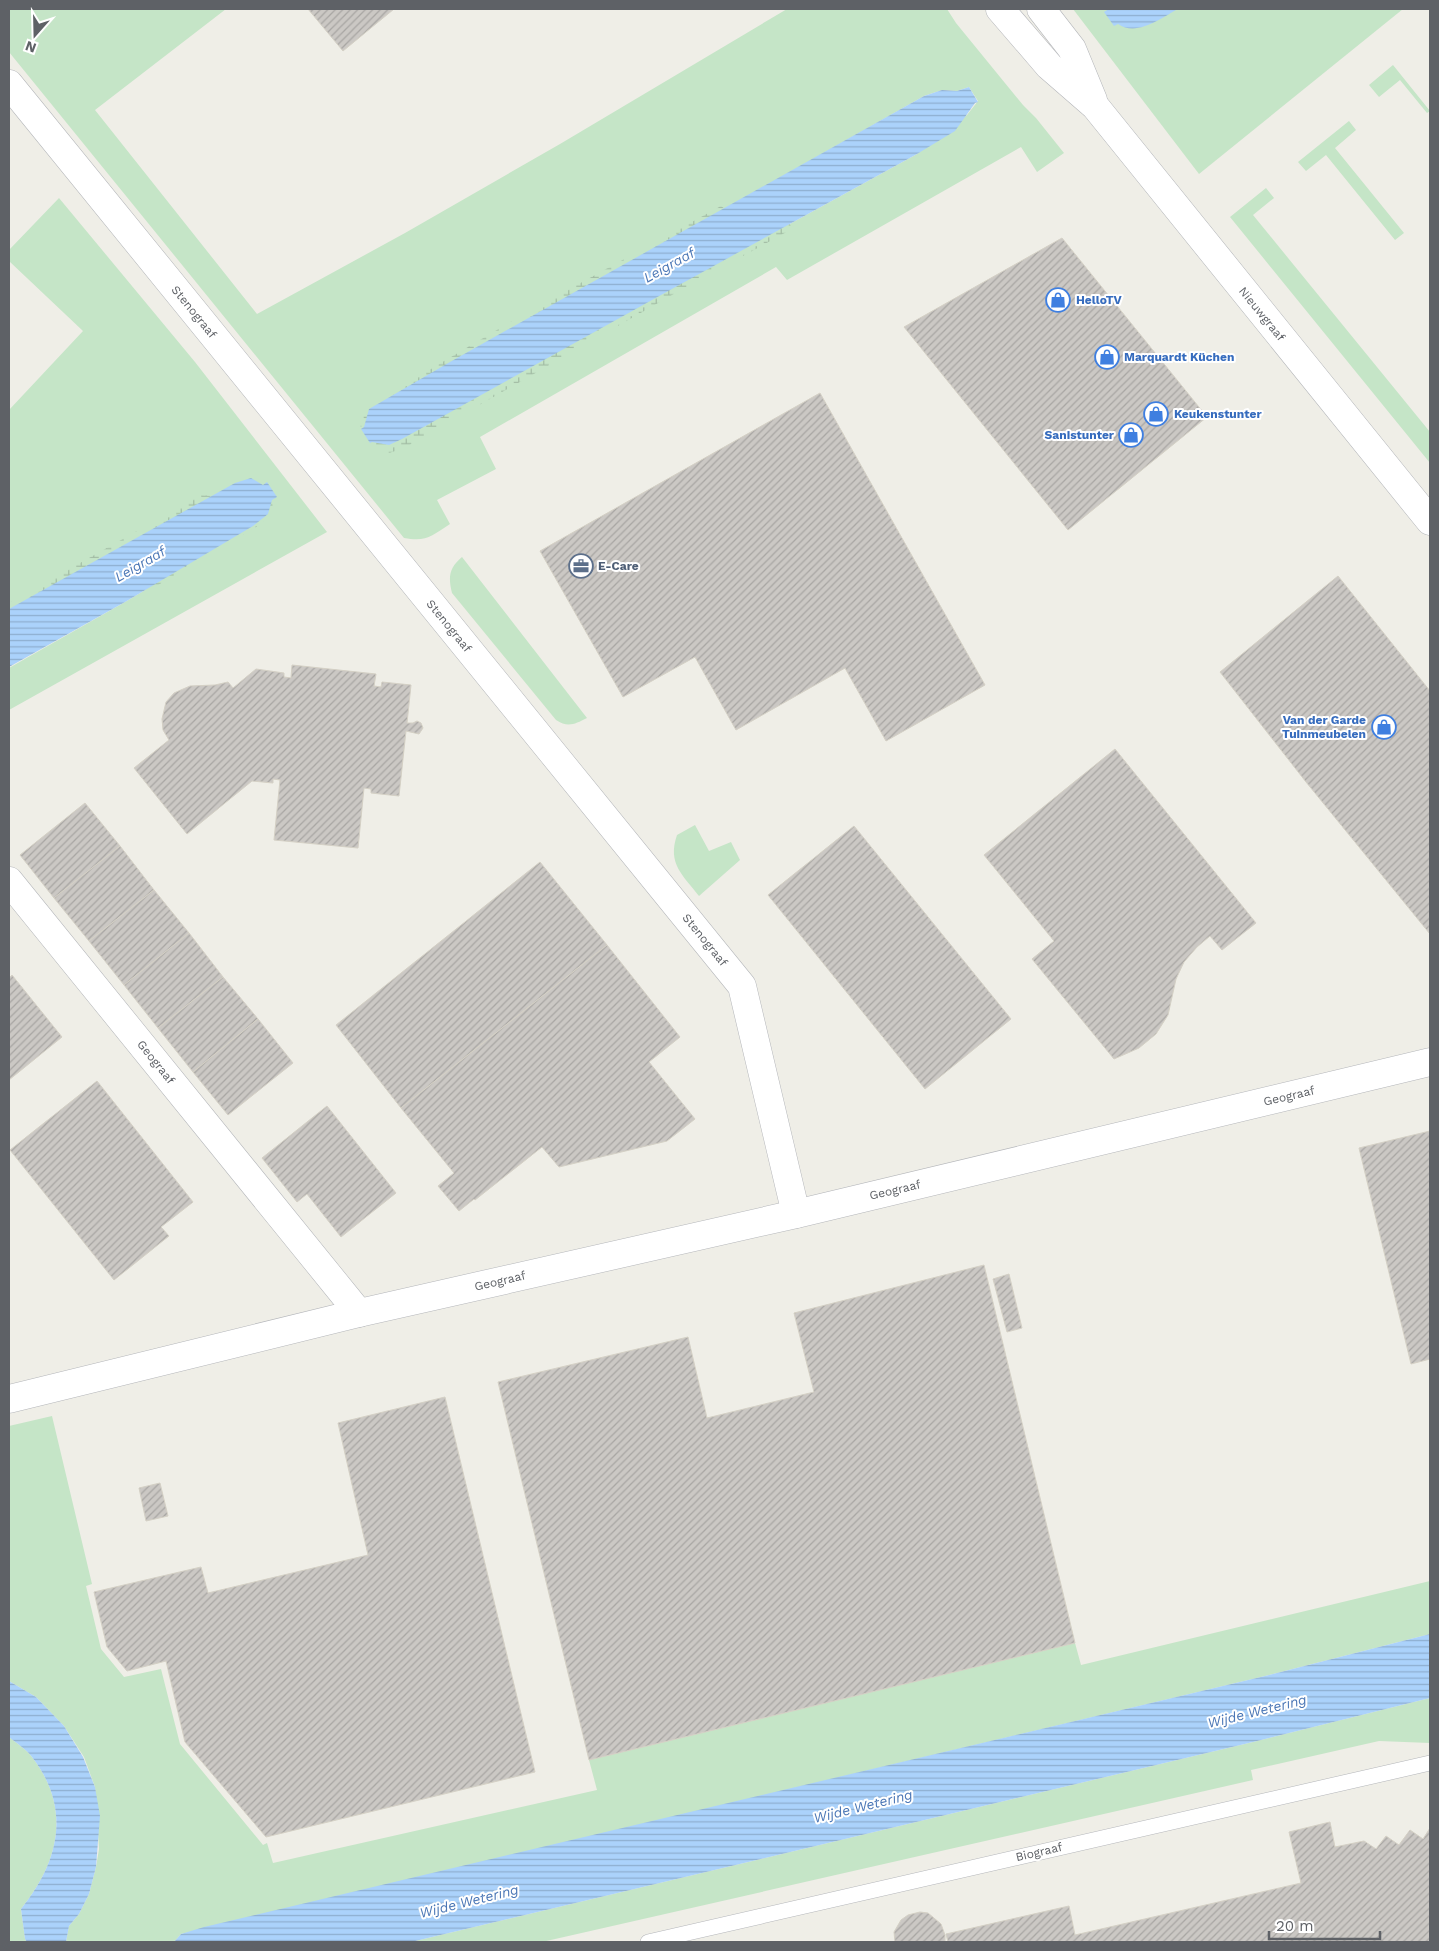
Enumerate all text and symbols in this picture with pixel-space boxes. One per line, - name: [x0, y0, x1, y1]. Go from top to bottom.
- north arrow: [10, 10, 60, 60]
- text: N: [23, 38, 38, 57]
- water label: Leigraaf: [641, 244, 699, 286]
- street label: Stenograaf: [169, 283, 220, 341]
- street label: Nieuwgraaf: [1236, 284, 1288, 344]
- shop icon: HelloTV: [1045, 287, 1071, 313]
- place label: HelloTV: [1076, 293, 1123, 307]
- shop icon: Marquardt Küchen: [1094, 344, 1120, 370]
- place label: Marquardt Küchen: [1124, 350, 1234, 364]
- shop icon: Keukenstunter: [1143, 401, 1169, 427]
- place label: Keukenstunter: [1174, 407, 1262, 421]
- shop icon: Sanistunter: [1118, 422, 1144, 448]
- place label: Sanistunter: [1045, 428, 1115, 442]
- water label: Leigraaf: [112, 542, 170, 585]
- office icon: E-Care: [568, 553, 594, 579]
- place label: E-Care: [598, 559, 639, 573]
- street label: Stenograaf: [424, 597, 475, 655]
- place label: Van der Garde Tuinmeubelen: [1282, 713, 1366, 741]
- shop icon: Van der Garde Tuinmeubelen: [1371, 714, 1397, 740]
- street label: Stenograaf: [680, 911, 731, 969]
- street label: Geograaf: [134, 1037, 178, 1087]
- street label: Geograaf: [1262, 1083, 1316, 1109]
- street label: Geograaf: [868, 1177, 922, 1203]
- street label: Geograaf: [473, 1268, 527, 1294]
- water label: Wijde Wetering: [1206, 1691, 1309, 1731]
- water label: Wijde Wetering: [812, 1786, 915, 1826]
- street label: Biograaf: [1014, 1840, 1064, 1864]
- water label: Wijde Wetering: [418, 1881, 521, 1921]
- scale bar: [1269, 1908, 1380, 1940]
- text: 20 m: [1276, 1917, 1314, 1935]

